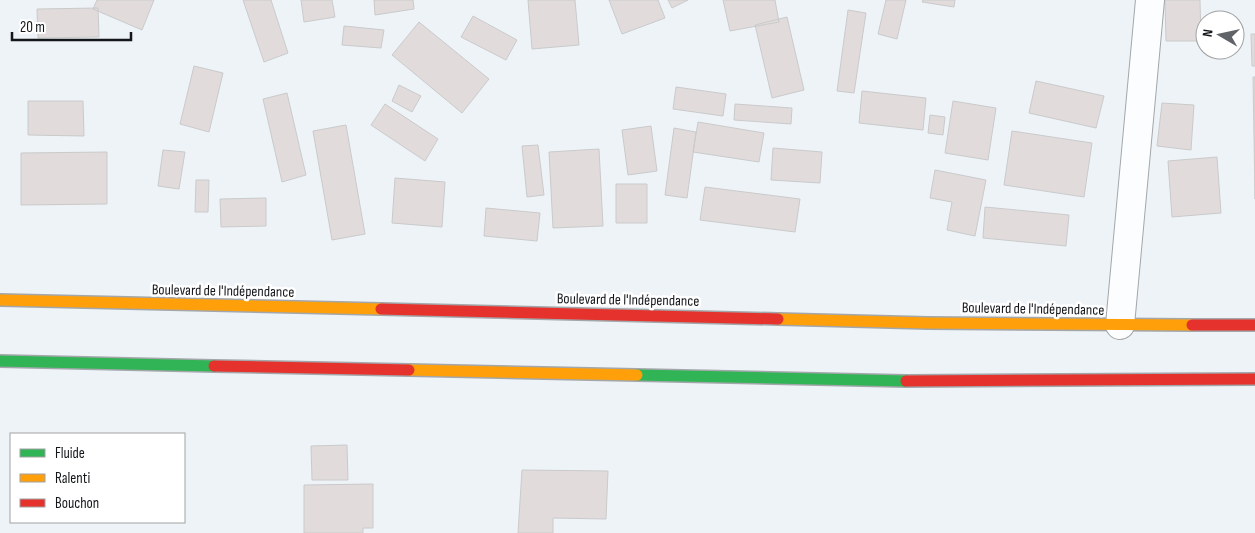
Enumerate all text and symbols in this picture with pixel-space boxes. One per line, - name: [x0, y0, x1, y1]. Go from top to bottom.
- scale bar: [12, 10, 131, 42]
- north arrow: [1195, 10, 1245, 60]
- text: 20 m: [20, 18, 45, 37]
- text: N: [1199, 28, 1217, 38]
- street label: Boulevard de l'Indépendance: [152, 280, 294, 302]
- street label: Boulevard de l'Indépendance: [557, 289, 699, 311]
- street label: Boulevard de l'Indépendance: [962, 298, 1104, 320]
- legend: [10, 433, 185, 523]
- text: Fluide: [55, 444, 85, 463]
- text: Ralenti: [55, 469, 90, 488]
- text: Bouchon: [55, 494, 99, 513]

